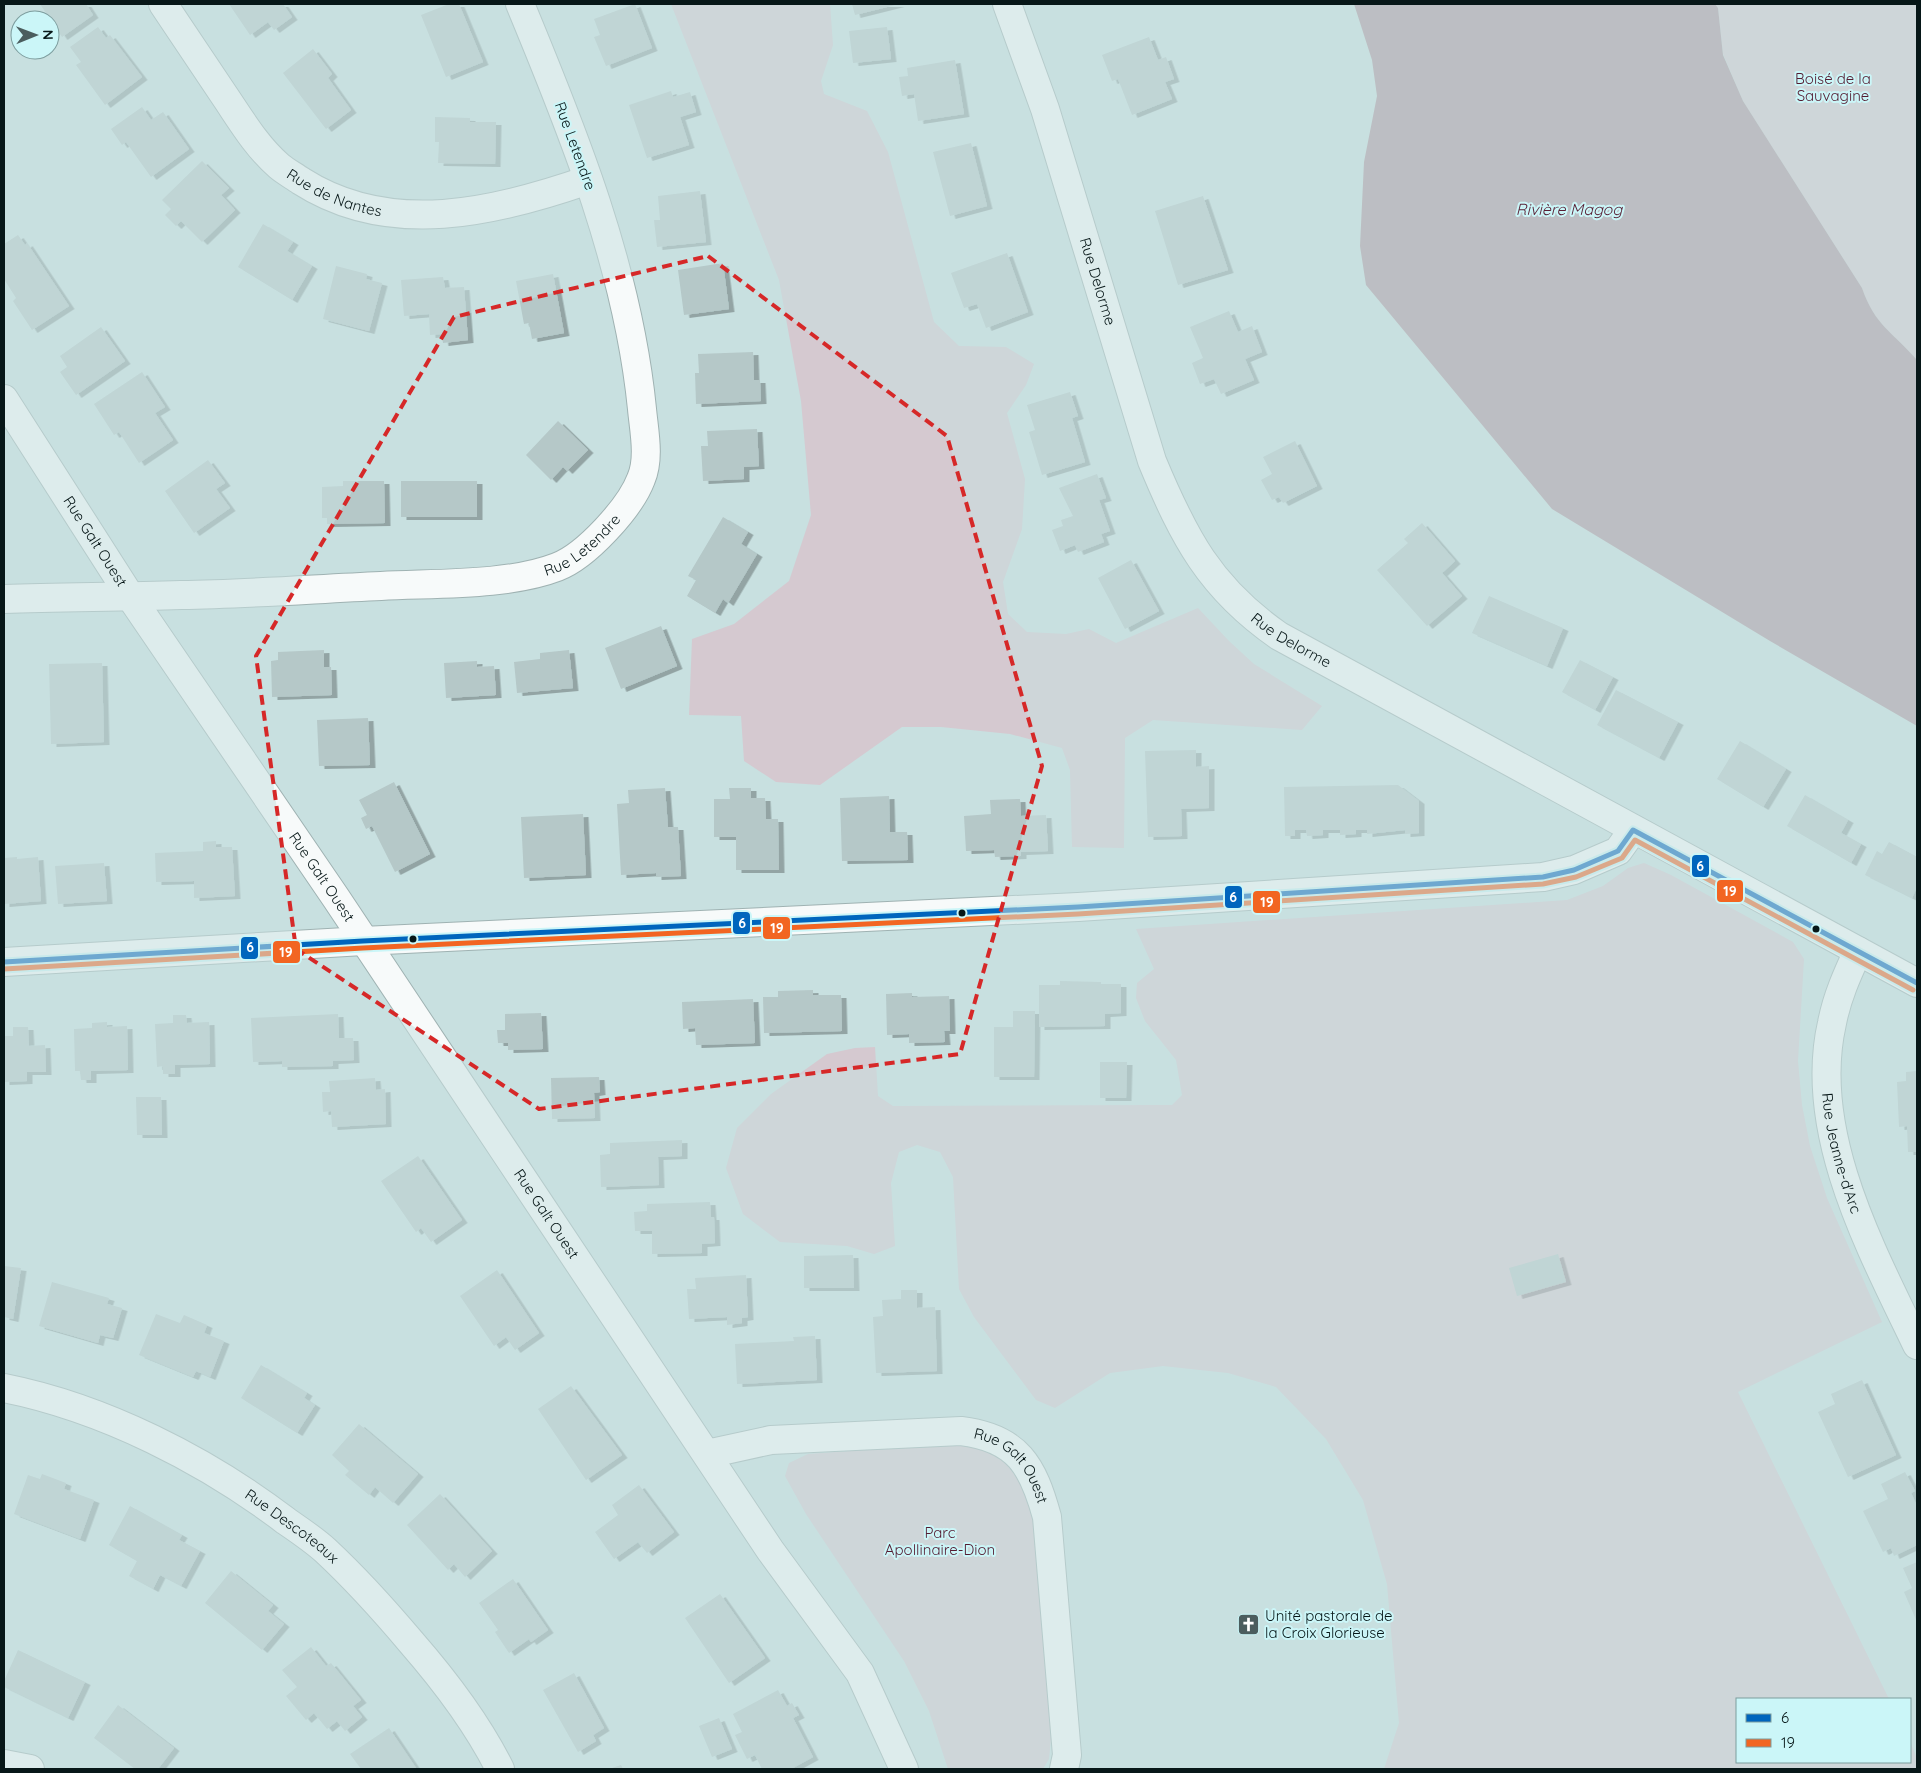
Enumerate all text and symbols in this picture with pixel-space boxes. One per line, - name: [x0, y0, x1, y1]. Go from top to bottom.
- north arrow: [10, 10, 60, 60]
- text: N: [39, 29, 57, 40]
- park label: Boisé de la Sauvagine: [1795, 69, 1871, 105]
- street label: Rue Letendre: [551, 99, 600, 193]
- street label: Rue de Nantes: [283, 164, 383, 220]
- water label: Rivière Magog: [1516, 199, 1623, 219]
- street label: Rue Delorme: [1076, 235, 1120, 328]
- street label: Rue Galt Ouest: [59, 492, 132, 590]
- street label: Rue Letendre: [541, 510, 624, 580]
- street label: Rue Delorme: [1247, 608, 1335, 672]
- street label: Rue Galt Ouest: [285, 828, 359, 925]
- line badge: 6: [1691, 854, 1710, 878]
- text: 6: [1696, 857, 1704, 875]
- line badge: 19: [1716, 879, 1744, 903]
- text: 19: [1723, 882, 1737, 900]
- line badge: 6: [1224, 885, 1243, 909]
- text: 6: [1229, 888, 1237, 906]
- line badge: 19: [1252, 890, 1281, 914]
- text: 19: [1260, 893, 1274, 911]
- unlabelled marker: [957, 908, 967, 918]
- line badge: 6: [732, 911, 751, 935]
- text: 6: [738, 914, 746, 932]
- line badge: 19: [762, 916, 791, 940]
- text: 19: [770, 919, 784, 937]
- unlabelled marker: [1811, 924, 1821, 934]
- unlabelled marker: [408, 934, 418, 944]
- line badge: 6: [240, 936, 259, 960]
- text: 6: [246, 938, 254, 956]
- line badge: 19: [272, 940, 301, 964]
- text: 19: [279, 943, 293, 961]
- street label: Rue Jeanne-d'Arc: [1818, 1092, 1866, 1216]
- street label: Rue Galt Ouest: [510, 1165, 583, 1262]
- street label: Rue Galt Ouest: [972, 1423, 1052, 1506]
- street label: Rue Descoteaux: [241, 1485, 343, 1567]
- park label: Parc Apollinaire-Dion: [885, 1523, 995, 1559]
- place label: Unité pastorale de la Croix Glorieuse: [1265, 1606, 1393, 1642]
- church icon: Unité pastorale de la Croix Glorieuse: [1237, 1613, 1261, 1637]
- legend: [1736, 1698, 1911, 1763]
- text: 6: [1781, 1708, 1789, 1727]
- text: 19: [1781, 1733, 1795, 1752]

